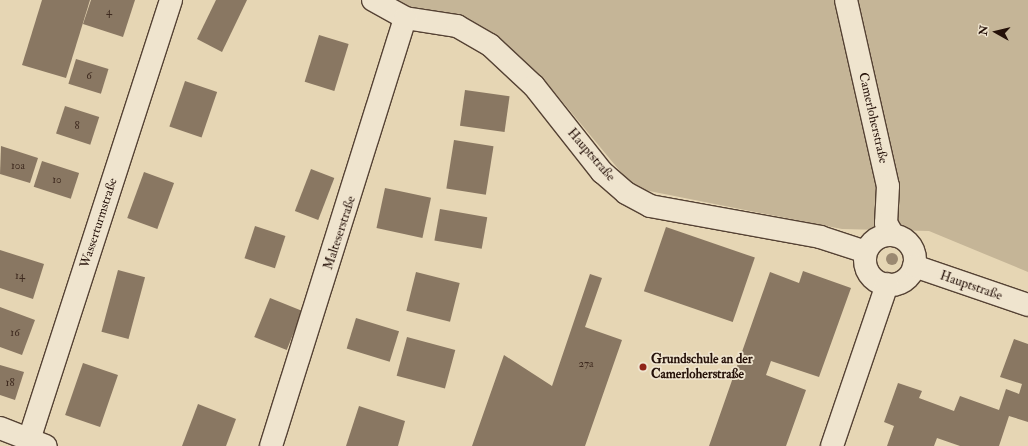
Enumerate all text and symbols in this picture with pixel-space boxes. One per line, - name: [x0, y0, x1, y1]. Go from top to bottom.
- house number: 4: [106, 5, 112, 19]
- north arrow: [976, 12, 1016, 52]
- text: N: [976, 24, 991, 36]
- house number: 6: [86, 69, 92, 83]
- street label: Camerloherstraße: [855, 71, 891, 165]
- house number: 8: [74, 119, 80, 133]
- street label: Hauptstraße: [564, 125, 618, 185]
- house number: 10a: [11, 159, 25, 173]
- house number: 10: [52, 173, 62, 187]
- street label: Wasserturmstraße: [77, 176, 121, 270]
- street label: Malteserstraße: [321, 194, 359, 272]
- street label: Hauptstraße: [938, 268, 1004, 304]
- house number: 14: [15, 269, 25, 283]
- house number: 16: [10, 326, 20, 340]
- place label: Grundschule an der Camerloherstraße: [651, 352, 753, 383]
- house number: 27a: [578, 357, 594, 371]
- marker: Grundschule an der Camerloherstraße: [638, 362, 648, 372]
- house number: 18: [5, 376, 15, 390]

